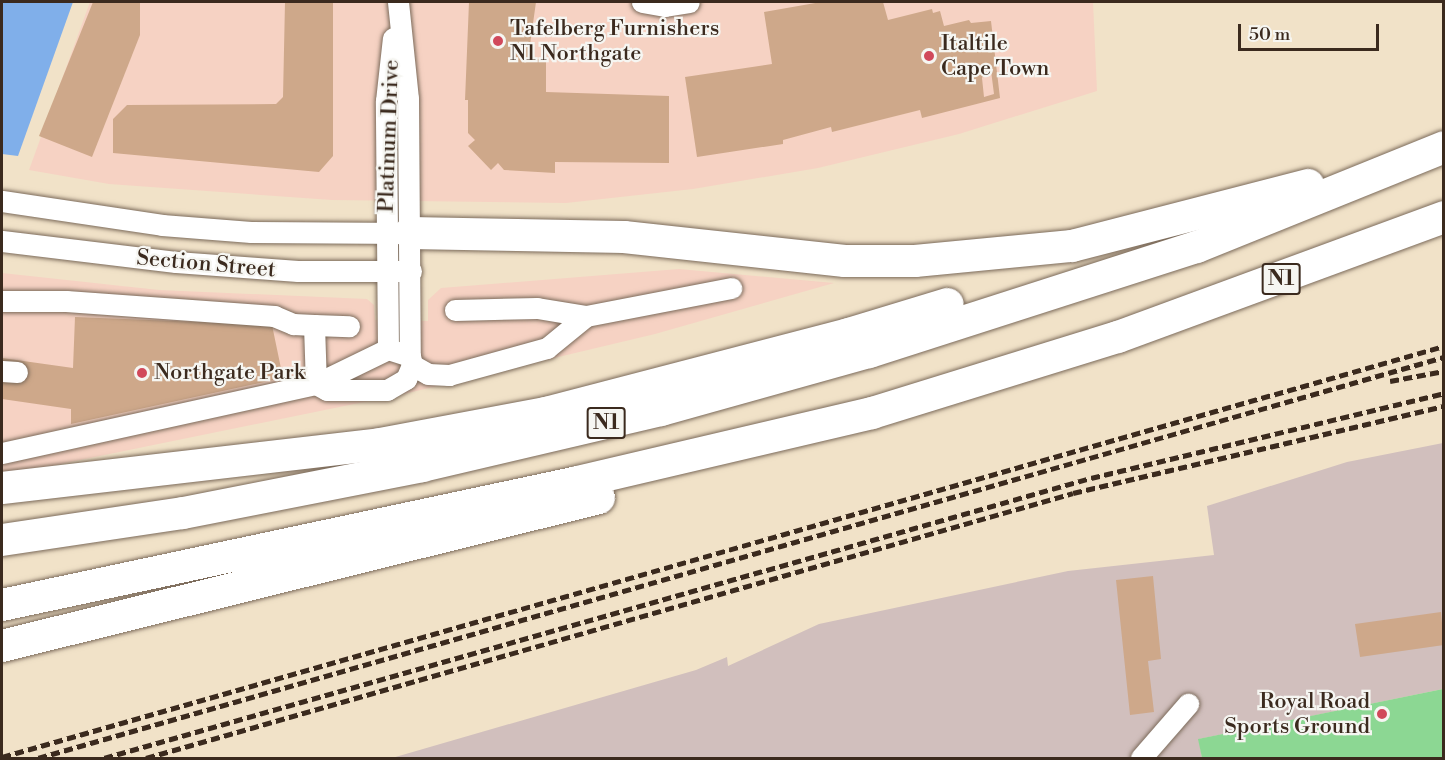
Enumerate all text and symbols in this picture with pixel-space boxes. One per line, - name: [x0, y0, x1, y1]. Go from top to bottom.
- scale bar: [1241, 12, 1382, 50]
- place label: Tafelberg Furnishers N1 Northgate: [510, 15, 719, 66]
- text: 50 m: [1249, 23, 1290, 46]
- place label: Italtile Cape Town: [941, 30, 1049, 82]
- marker: Tafelberg Furnishers N1 Northgate: [491, 34, 505, 48]
- marker: Italtile Cape Town: [922, 49, 936, 63]
- street label: Platinum Drive: [373, 59, 405, 213]
- street label: Section Street: [135, 245, 277, 283]
- road number: N1: [1262, 261, 1300, 297]
- place label: Northgate Park: [154, 360, 305, 386]
- marker: Northgate Park: [135, 366, 149, 380]
- road number: N1: [586, 405, 626, 441]
- place label: Royal Road Sports Ground: [1224, 688, 1370, 740]
- marker: Royal Road Sports Ground: [1375, 707, 1389, 721]

